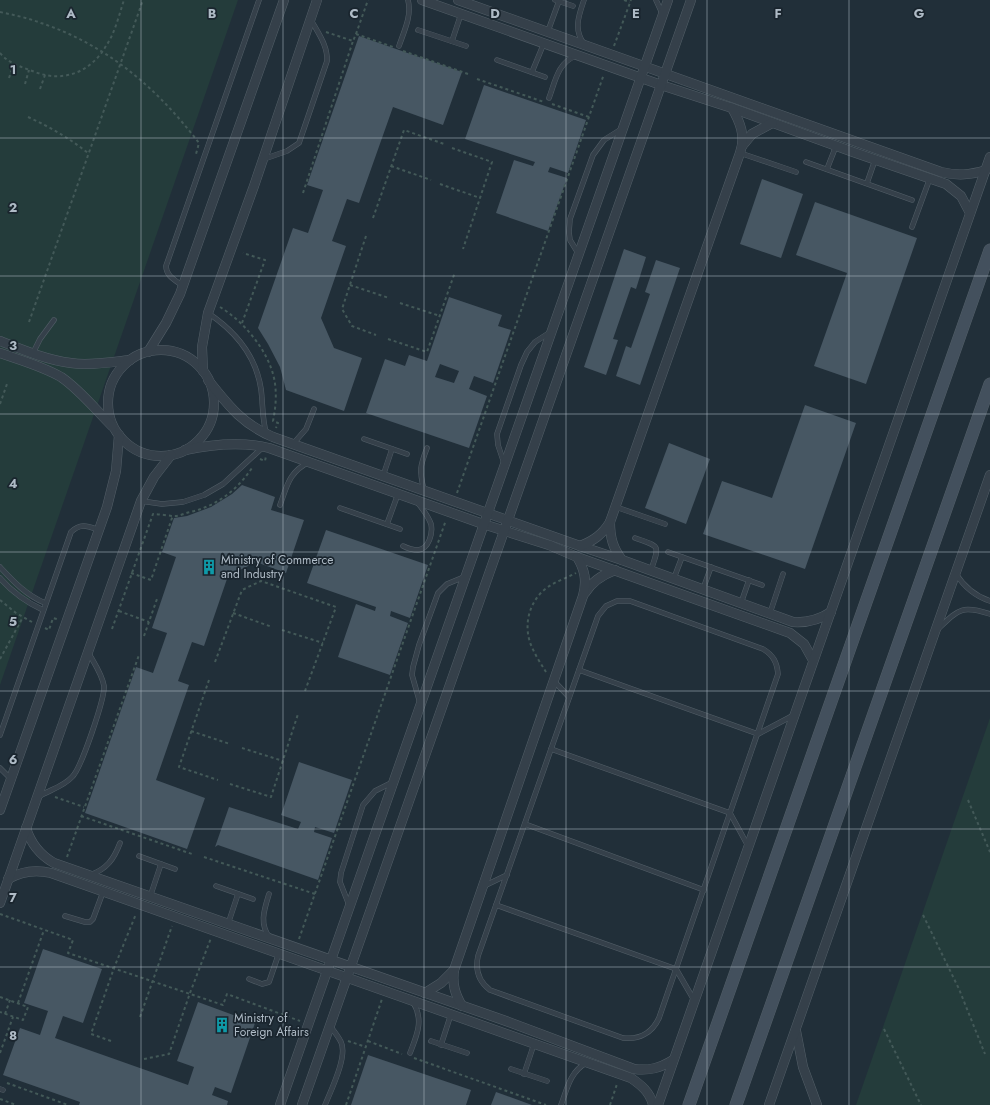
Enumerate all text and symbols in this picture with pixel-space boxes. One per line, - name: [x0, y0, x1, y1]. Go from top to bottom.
- text: A: [65, 4, 76, 23]
- text: B: [208, 4, 217, 23]
- text: C: [349, 4, 359, 23]
- text: D: [490, 4, 500, 23]
- text: E: [632, 4, 640, 23]
- text: F: [774, 4, 782, 23]
- text: G: [914, 4, 925, 23]
- text: 1: [10, 60, 16, 79]
- text: 2: [9, 198, 17, 217]
- text: 3: [9, 336, 17, 355]
- text: 4: [8, 474, 18, 493]
- place label: Ministry of Commerce and Industry: [221, 551, 333, 583]
- building icon: Ministry of Commerce and Industry: [200, 558, 218, 576]
- text: 5: [9, 612, 17, 631]
- text: 6: [9, 750, 18, 769]
- text: 7: [9, 888, 17, 907]
- place label: Ministry of Foreign Affairs: [234, 1009, 309, 1041]
- building icon: Ministry of Foreign Affairs: [213, 1016, 231, 1034]
- text: 8: [9, 1026, 17, 1045]

